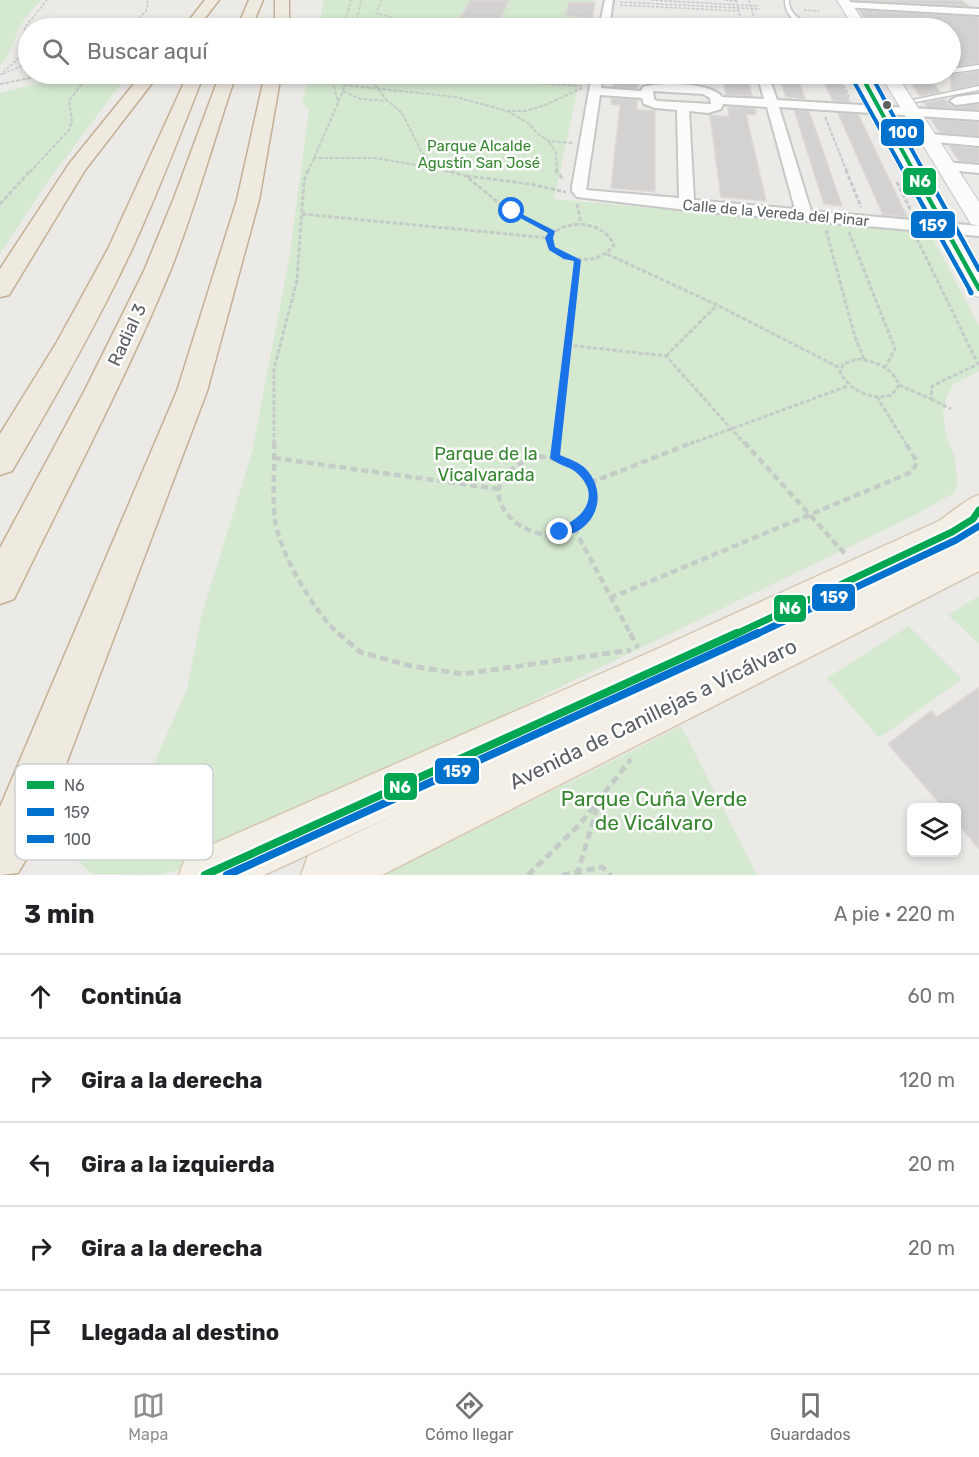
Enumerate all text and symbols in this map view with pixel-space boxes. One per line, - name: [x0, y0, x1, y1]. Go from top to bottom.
- search box: [18, 18, 961, 84]
- icon: search: [39, 35, 72, 68]
- text: Buscar aquí: [87, 38, 208, 65]
- unlabelled marker: [881, 99, 893, 111]
- line badge: 100: [880, 118, 925, 147]
- text: 100: [888, 123, 918, 142]
- park label: Parque Alcalde Agustín San José: [418, 137, 540, 172]
- line badge: N6: [902, 167, 937, 196]
- text: N6: [909, 172, 931, 191]
- street label: Calle de la Vereda del Pinar: [682, 196, 870, 230]
- route start: [498, 197, 524, 223]
- line badge: 159: [910, 210, 956, 239]
- text: 159: [919, 216, 947, 235]
- street label: Radial 3: [103, 300, 151, 370]
- park label: Parque de la Vicalvarada: [434, 443, 538, 486]
- route end: [546, 518, 572, 544]
- line badge: 159: [811, 583, 856, 612]
- text: 159: [820, 588, 848, 607]
- line badge: N6: [773, 594, 807, 623]
- text: N6: [779, 599, 801, 618]
- street label: Avenida de Canillejas a Vicálvaro: [505, 633, 801, 794]
- line badge: 159: [434, 757, 480, 785]
- text: 159: [443, 762, 471, 781]
- legend: [15, 764, 213, 860]
- line badge: N6: [383, 772, 418, 801]
- text: N6: [64, 776, 85, 795]
- text: N6: [389, 778, 411, 797]
- park label: Parque Cuña Verde de Vicálvaro: [561, 786, 747, 835]
- text: 159: [64, 803, 90, 822]
- map controls: [907, 803, 961, 857]
- button: layers: [907, 803, 961, 857]
- text: 100: [64, 830, 91, 849]
- text: 3 min: [24, 899, 95, 930]
- text: A pie · 220 m: [834, 902, 955, 926]
- icon: ahead: [24, 980, 57, 1013]
- text: Continúa: [81, 983, 182, 1010]
- text: 60 m: [908, 984, 955, 1008]
- icon: right: [24, 1064, 57, 1097]
- text: Gira a la derecha: [81, 1067, 262, 1094]
- text: 120 m: [899, 1068, 955, 1092]
- icon: left: [24, 1148, 57, 1181]
- text: Gira a la izquierda: [81, 1151, 275, 1178]
- text: 20 m: [908, 1152, 955, 1176]
- icon: right: [24, 1232, 57, 1265]
- text: Gira a la derecha: [81, 1235, 262, 1262]
- text: 20 m: [908, 1236, 955, 1260]
- icon: arrive: [24, 1316, 57, 1349]
- text: Llegada al destino: [81, 1319, 279, 1346]
- tab: Mapa: [128, 1389, 168, 1444]
- tab: Cómo llegar: [425, 1389, 513, 1444]
- tab: Guardados: [770, 1389, 851, 1444]

